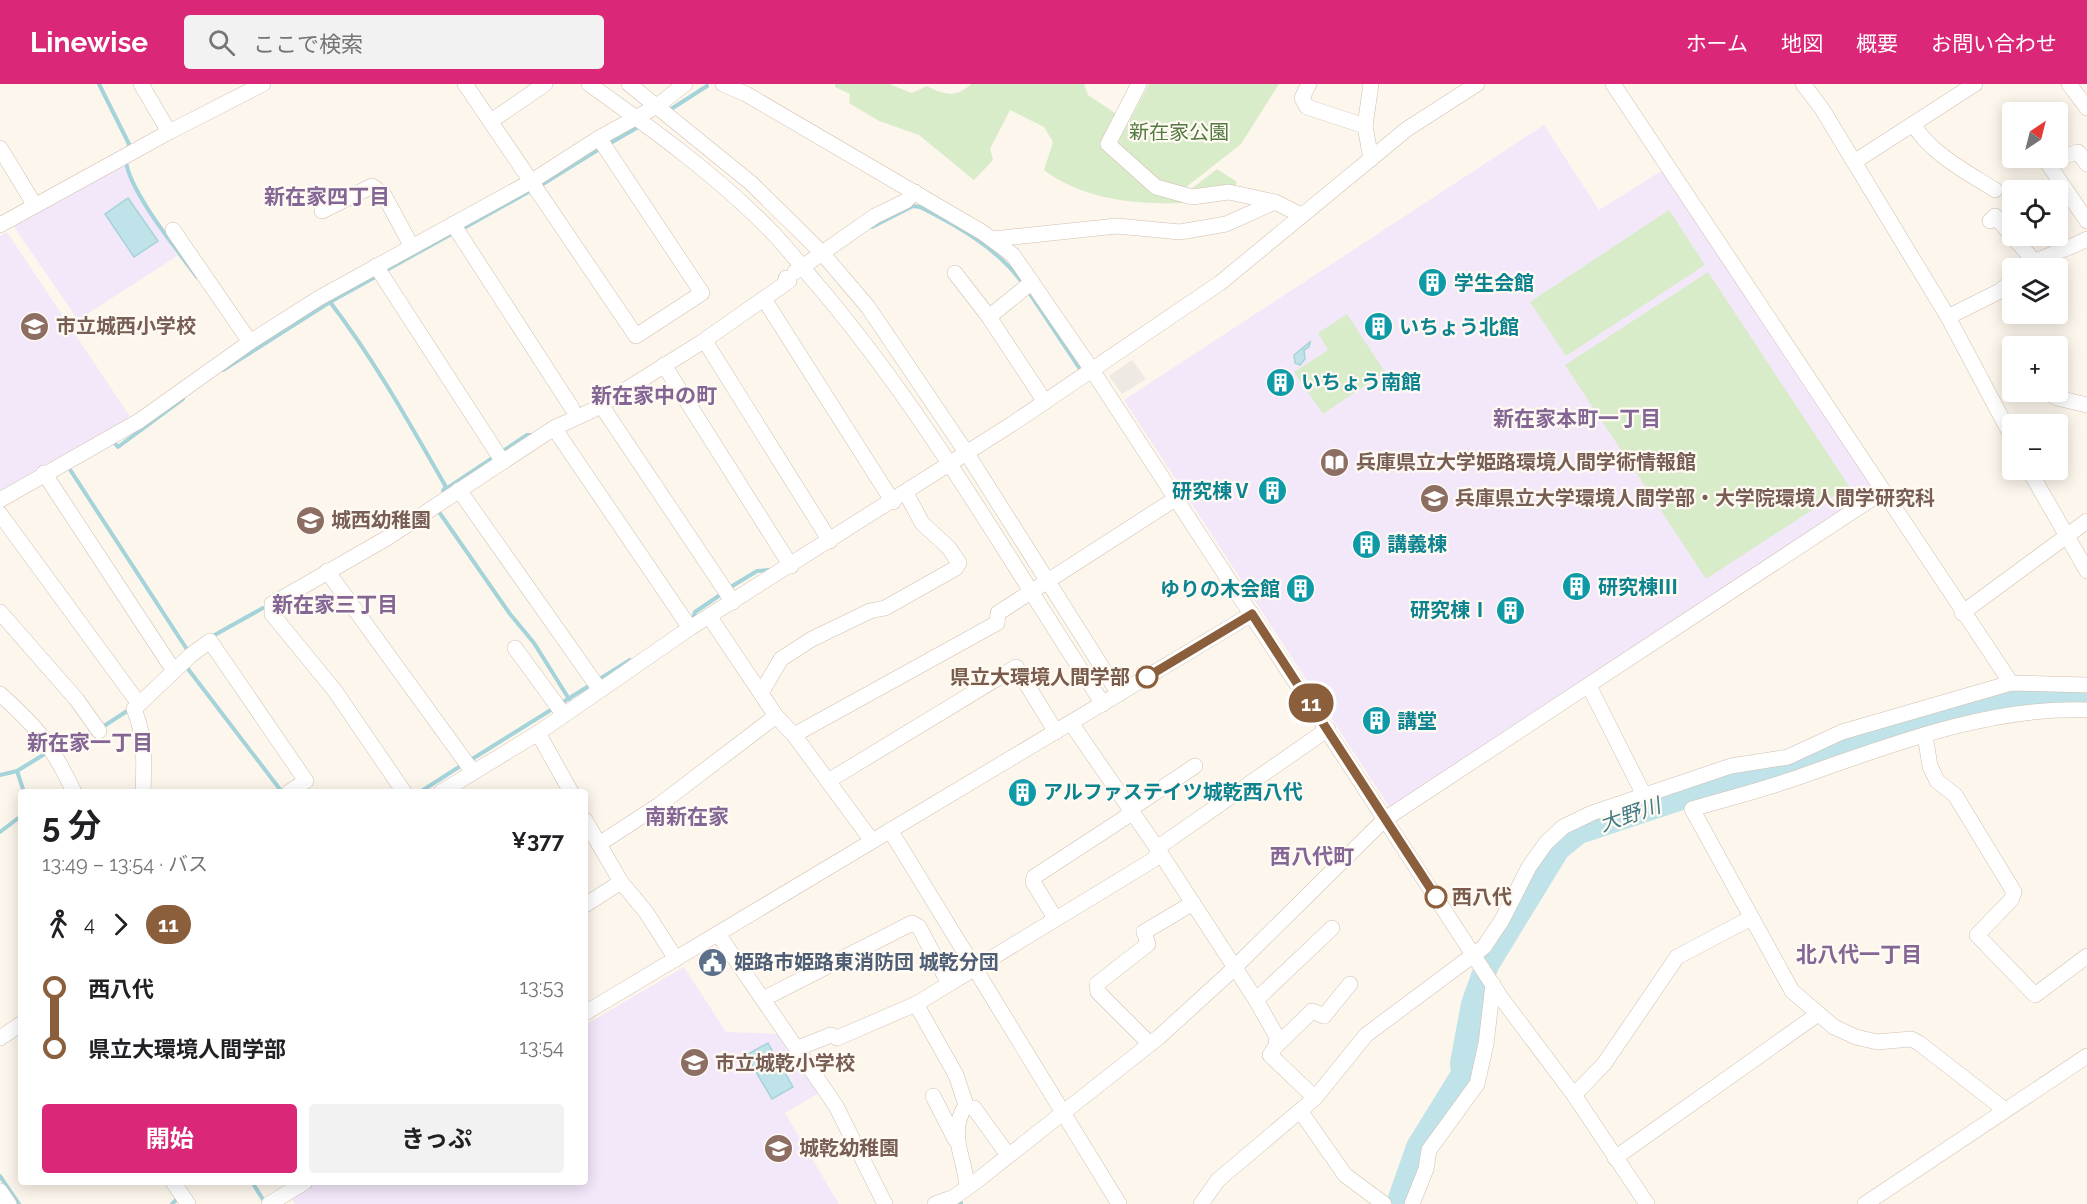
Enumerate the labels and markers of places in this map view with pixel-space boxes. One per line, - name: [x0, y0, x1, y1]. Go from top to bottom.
- building icon: 学生会館: [1417, 267, 1449, 299]
- place label: 学生会館: [1454, 271, 1534, 295]
- school or university icon: 市立城西小学校: [19, 310, 51, 342]
- building icon: いちょう北館: [1362, 311, 1394, 343]
- place label: 市立城西小学校: [56, 314, 196, 338]
- place label: いちょう北館: [1399, 315, 1519, 339]
- building icon: いちょう南館: [1264, 366, 1296, 398]
- place label: いちょう南館: [1301, 370, 1421, 394]
- library icon: 兵庫県立大学姫路環境人間学術情報館: [1319, 446, 1351, 478]
- place label: 兵庫県立大学姫路環境人間学術情報館: [1356, 450, 1696, 474]
- building icon: 研究棟Ⅴ: [1257, 475, 1289, 507]
- place label: 研究棟Ⅴ: [1172, 479, 1252, 503]
- school or university icon: 兵庫県立大学環境人間学部・大学院環境人間学研究科: [1418, 482, 1450, 514]
- place label: 兵庫県立大学環境人間学部・大学院環境人間学研究科: [1455, 486, 1935, 510]
- school or university icon: 城西幼稚園: [294, 504, 326, 536]
- place label: 城西幼稚園: [331, 508, 431, 532]
- building icon: 講義棟: [1350, 528, 1382, 560]
- place label: 講義棟: [1387, 532, 1447, 556]
- building icon: 研究棟Ⅲ: [1561, 571, 1593, 603]
- building icon: ゆりの木会館: [1285, 573, 1317, 605]
- place label: 研究棟Ⅲ: [1598, 575, 1678, 599]
- place label: ゆりの木会館: [1160, 577, 1280, 601]
- building icon: 研究棟Ⅰ: [1495, 594, 1527, 626]
- place label: 研究棟Ⅰ: [1410, 598, 1490, 622]
- place label: 県立大環境人間学部: [950, 665, 1130, 689]
- marker: 県立大環境人間学部: [1136, 666, 1158, 688]
- building icon: 講堂: [1360, 705, 1392, 737]
- place label: 講堂: [1397, 709, 1437, 733]
- building icon: アルファステイツ城乾西八代: [1006, 776, 1038, 808]
- place label: アルファステイツ城乾西八代: [1043, 780, 1303, 804]
- place label: 西八代: [1452, 885, 1512, 909]
- marker: 西八代: [1425, 886, 1447, 908]
- public building icon: 姫路市姫路東消防団 城乾分団: [697, 946, 729, 978]
- place label: 姫路市姫路東消防団 城乾分団: [734, 950, 999, 974]
- school or university icon: 市立城乾小学校: [678, 1047, 710, 1079]
- place label: 市立城乾小学校: [715, 1051, 855, 1075]
- school or university icon: 城乾幼稚園: [762, 1132, 794, 1164]
- place label: 城乾幼稚園: [799, 1136, 899, 1160]

